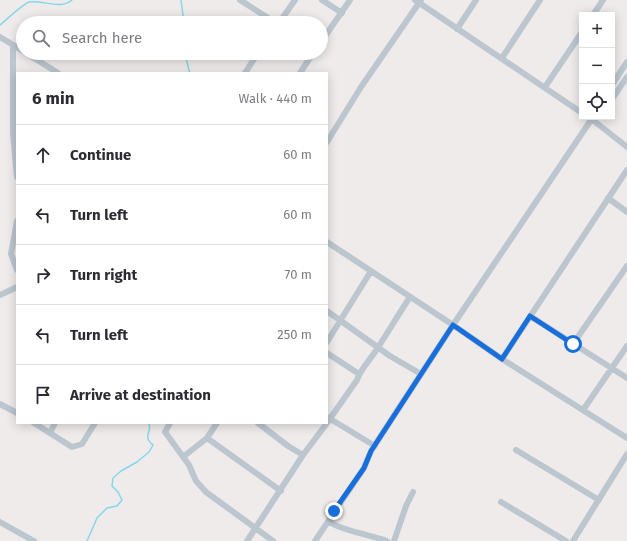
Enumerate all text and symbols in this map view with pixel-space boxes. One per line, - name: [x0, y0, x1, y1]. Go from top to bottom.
- map controls: [579, 12, 615, 120]
- button: +: [579, 12, 615, 48]
- search box: [16, 16, 328, 60]
- icon: search: [30, 27, 52, 49]
- text: Search here: [62, 29, 142, 47]
- button: −: [579, 48, 615, 84]
- button: locate: [579, 84, 615, 120]
- text: 6 min: [32, 88, 75, 109]
- text: Walk · 440 m: [239, 91, 312, 106]
- icon: ahead: [32, 144, 54, 166]
- text: Continue: [70, 146, 131, 164]
- text: 60 m: [283, 147, 312, 162]
- icon: left: [32, 204, 54, 226]
- text: Turn left: [70, 206, 128, 224]
- text: 60 m: [283, 207, 312, 222]
- icon: right: [32, 264, 54, 286]
- text: Turn right: [70, 266, 137, 284]
- text: 70 m: [285, 267, 312, 282]
- icon: left: [32, 324, 54, 346]
- text: Turn left: [70, 326, 128, 344]
- text: 250 m: [277, 327, 312, 342]
- route start: [564, 335, 582, 353]
- icon: arrive: [32, 384, 54, 406]
- text: Arrive at destination: [70, 386, 211, 404]
- route end: [325, 502, 343, 520]

